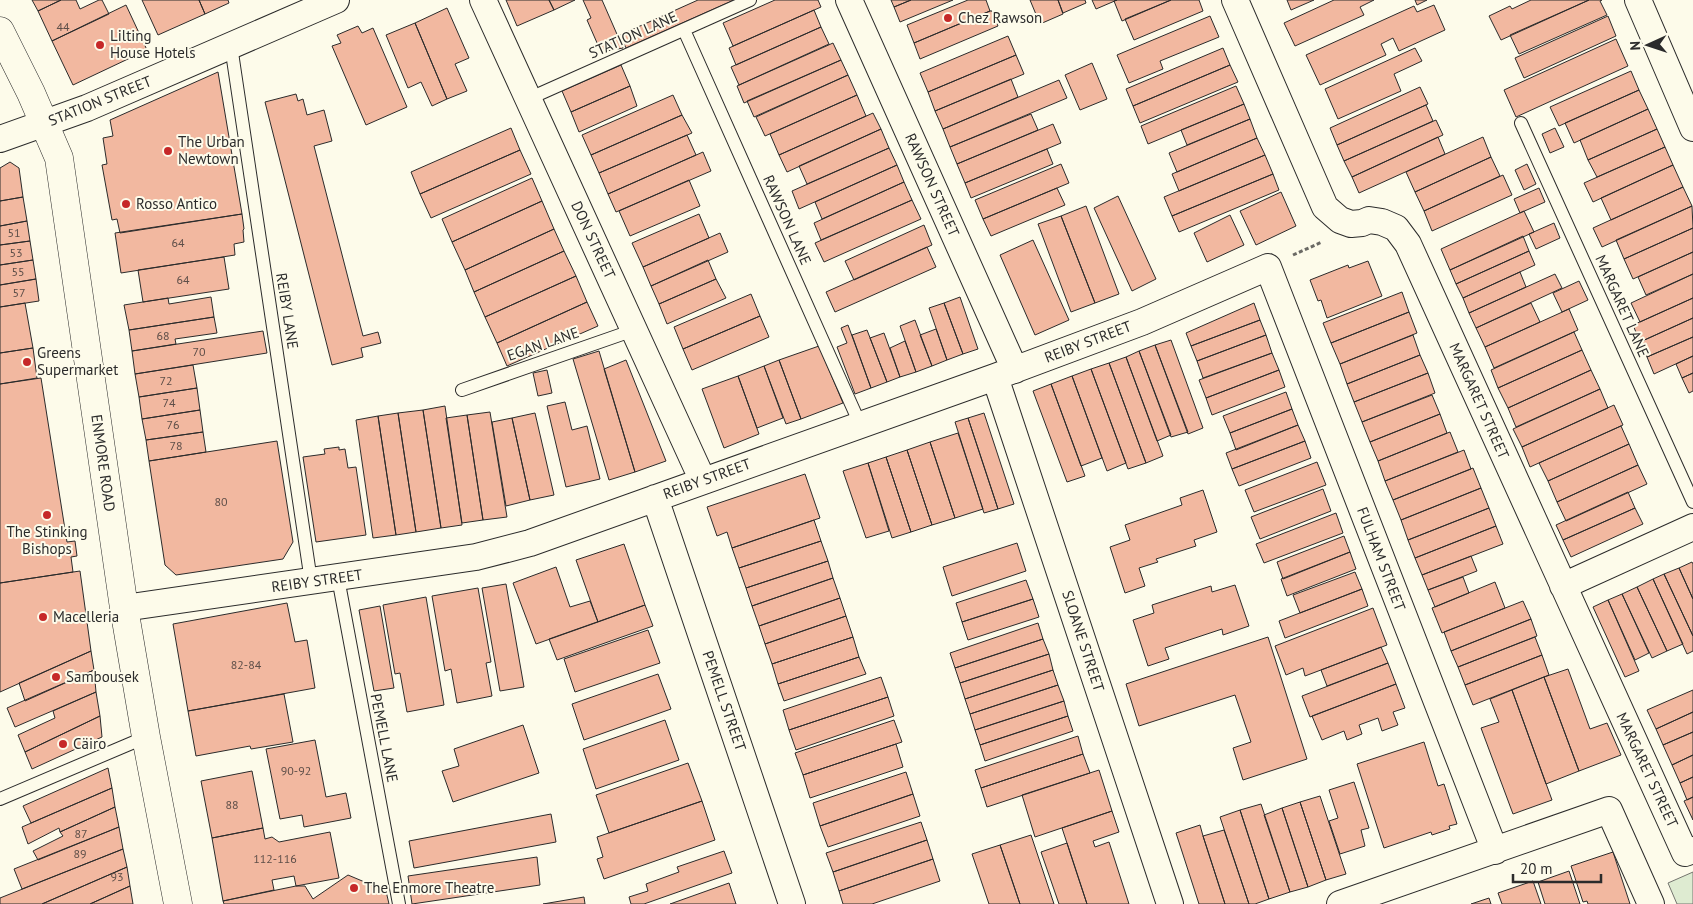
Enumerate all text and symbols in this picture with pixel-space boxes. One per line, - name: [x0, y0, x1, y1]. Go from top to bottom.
- street label: STATION LANE: [586, 7, 680, 63]
- place label: Chez Rawson: [958, 8, 1042, 27]
- marker: Chez Rawson: [942, 12, 954, 24]
- house number: 44: [56, 19, 70, 34]
- north arrow: [1623, 20, 1673, 70]
- place label: Lilting House Hotels: [110, 26, 196, 62]
- marker: Lilting House Hotels: [94, 39, 106, 51]
- text: N: [1626, 41, 1644, 51]
- street label: STATION STREET: [45, 71, 155, 130]
- street label: RAWSON STREET: [901, 130, 964, 240]
- place label: The Urban Newtown: [178, 132, 245, 168]
- marker: The Urban Newtown: [162, 145, 174, 157]
- street label: RAWSON LANE: [759, 172, 816, 268]
- place label: Rosso Antico: [136, 194, 217, 213]
- marker: Rosso Antico: [120, 198, 132, 210]
- street label: DON STREET: [567, 198, 620, 282]
- house number: 51: [7, 225, 21, 240]
- house number: 64: [171, 235, 185, 250]
- house number: 53: [9, 245, 23, 260]
- street label: MARGARET LANE: [1591, 252, 1654, 360]
- house number: 55: [11, 264, 25, 279]
- street label: REIBY LANE: [272, 271, 303, 350]
- house number: 64: [176, 272, 190, 287]
- house number: 57: [12, 285, 26, 300]
- street label: REIBY STREET: [1042, 316, 1135, 367]
- street label: EGAN LANE: [504, 322, 581, 365]
- house number: 68: [156, 328, 170, 343]
- street label: MARGARET STREET: [1445, 340, 1514, 462]
- place label: Greens Supermarket: [37, 343, 118, 379]
- house number: 70: [192, 344, 206, 359]
- marker: Greens Supermarket: [21, 356, 33, 368]
- house number: 72: [159, 373, 173, 388]
- house number: 74: [162, 395, 176, 410]
- street label: ENMORE ROAD: [87, 413, 120, 513]
- house number: 76: [166, 417, 180, 432]
- house number: 78: [169, 438, 183, 453]
- street label: REIBY STREET: [660, 454, 754, 503]
- house number: 80: [214, 494, 228, 509]
- street label: FULHAM STREET: [1353, 504, 1410, 614]
- marker: The Stinking Bishops: [41, 509, 53, 521]
- place label: The Stinking Bishops: [7, 522, 87, 558]
- street label: REIBY STREET: [270, 565, 364, 596]
- street label: SLOANE STREET: [1058, 588, 1109, 694]
- place label: Macelleria: [53, 607, 119, 626]
- marker: Macelleria: [37, 611, 49, 623]
- street label: PEMELL STREET: [698, 648, 751, 754]
- house number: 82-84: [231, 657, 262, 672]
- place label: Sambousek: [66, 667, 140, 686]
- marker: Sambousek: [50, 671, 62, 683]
- street label: PEMELL LANE: [367, 692, 402, 784]
- street label: MARGARET STREET: [1612, 709, 1683, 831]
- place label: Cäiro: [73, 734, 106, 753]
- marker: Cäiro: [57, 738, 69, 750]
- house number: 90-92: [281, 763, 311, 778]
- house number: 88: [225, 797, 239, 812]
- house number: 87: [74, 826, 88, 841]
- house number: 89: [73, 846, 87, 861]
- house number: 112-116: [253, 851, 297, 866]
- scale bar: [1513, 852, 1600, 884]
- text: 20 m: [1520, 859, 1553, 878]
- house number: 93: [110, 869, 124, 884]
- place label: The Enmore Theatre: [364, 878, 494, 897]
- marker: The Enmore Theatre: [348, 882, 360, 894]

